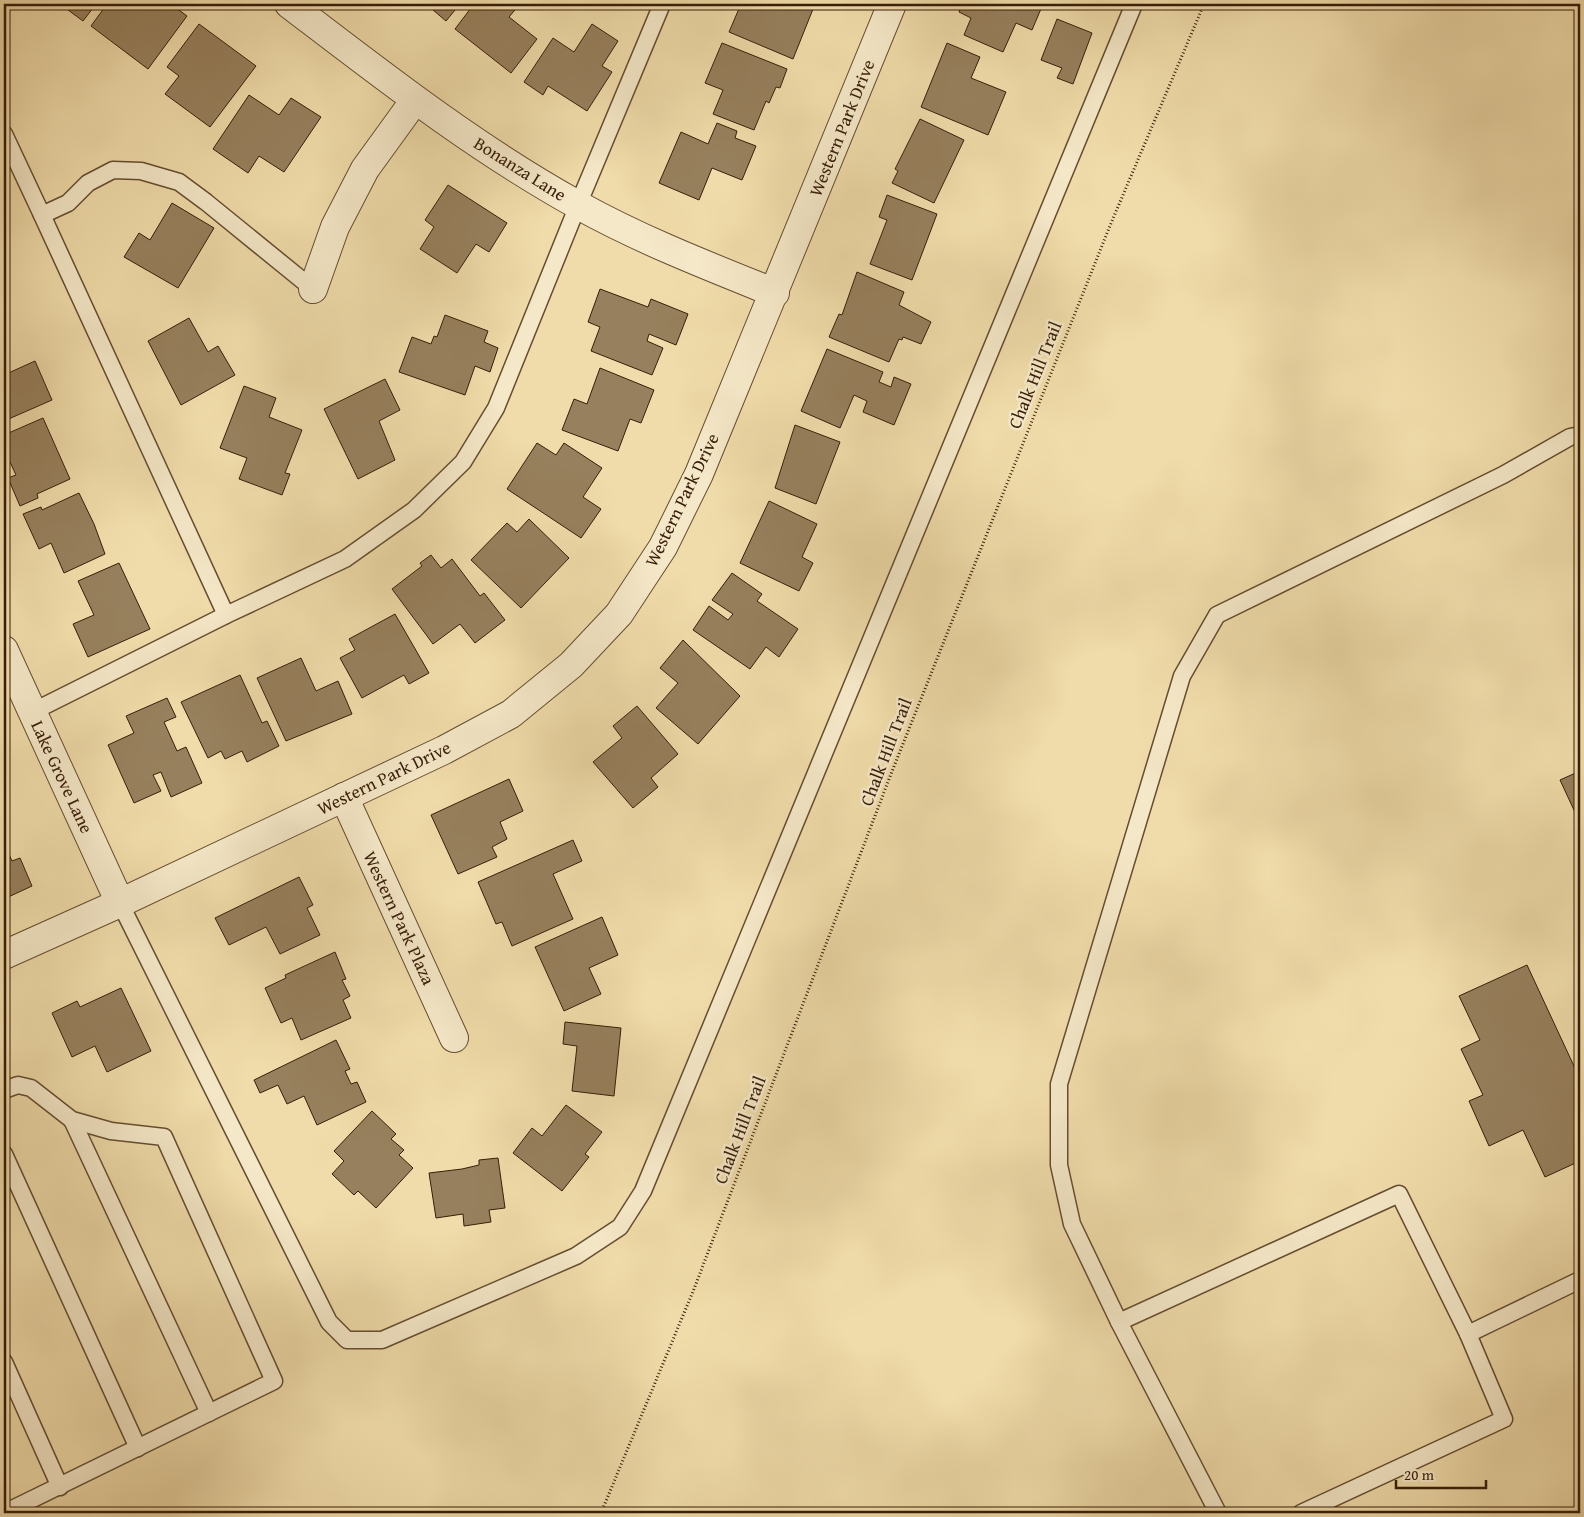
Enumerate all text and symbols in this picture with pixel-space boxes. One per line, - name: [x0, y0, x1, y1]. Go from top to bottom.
- street label: Western Park Drive: [802, 55, 881, 200]
- street label: Bonanza Lane: [469, 129, 572, 208]
- street label: Chalk Hill Trail: [1001, 317, 1068, 433]
- street label: Western Park Drive: [638, 428, 726, 571]
- street label: Chalk Hill Trail: [853, 694, 918, 810]
- street label: Lake Grove Lane: [24, 716, 100, 838]
- street label: Western Park Drive: [312, 734, 455, 822]
- street label: Western Park Plaza: [357, 846, 442, 990]
- street label: Chalk Hill Trail: [707, 1072, 772, 1188]
- scale bar: [1396, 1457, 1486, 1489]
- text: 20 m: [1404, 1464, 1435, 1485]

